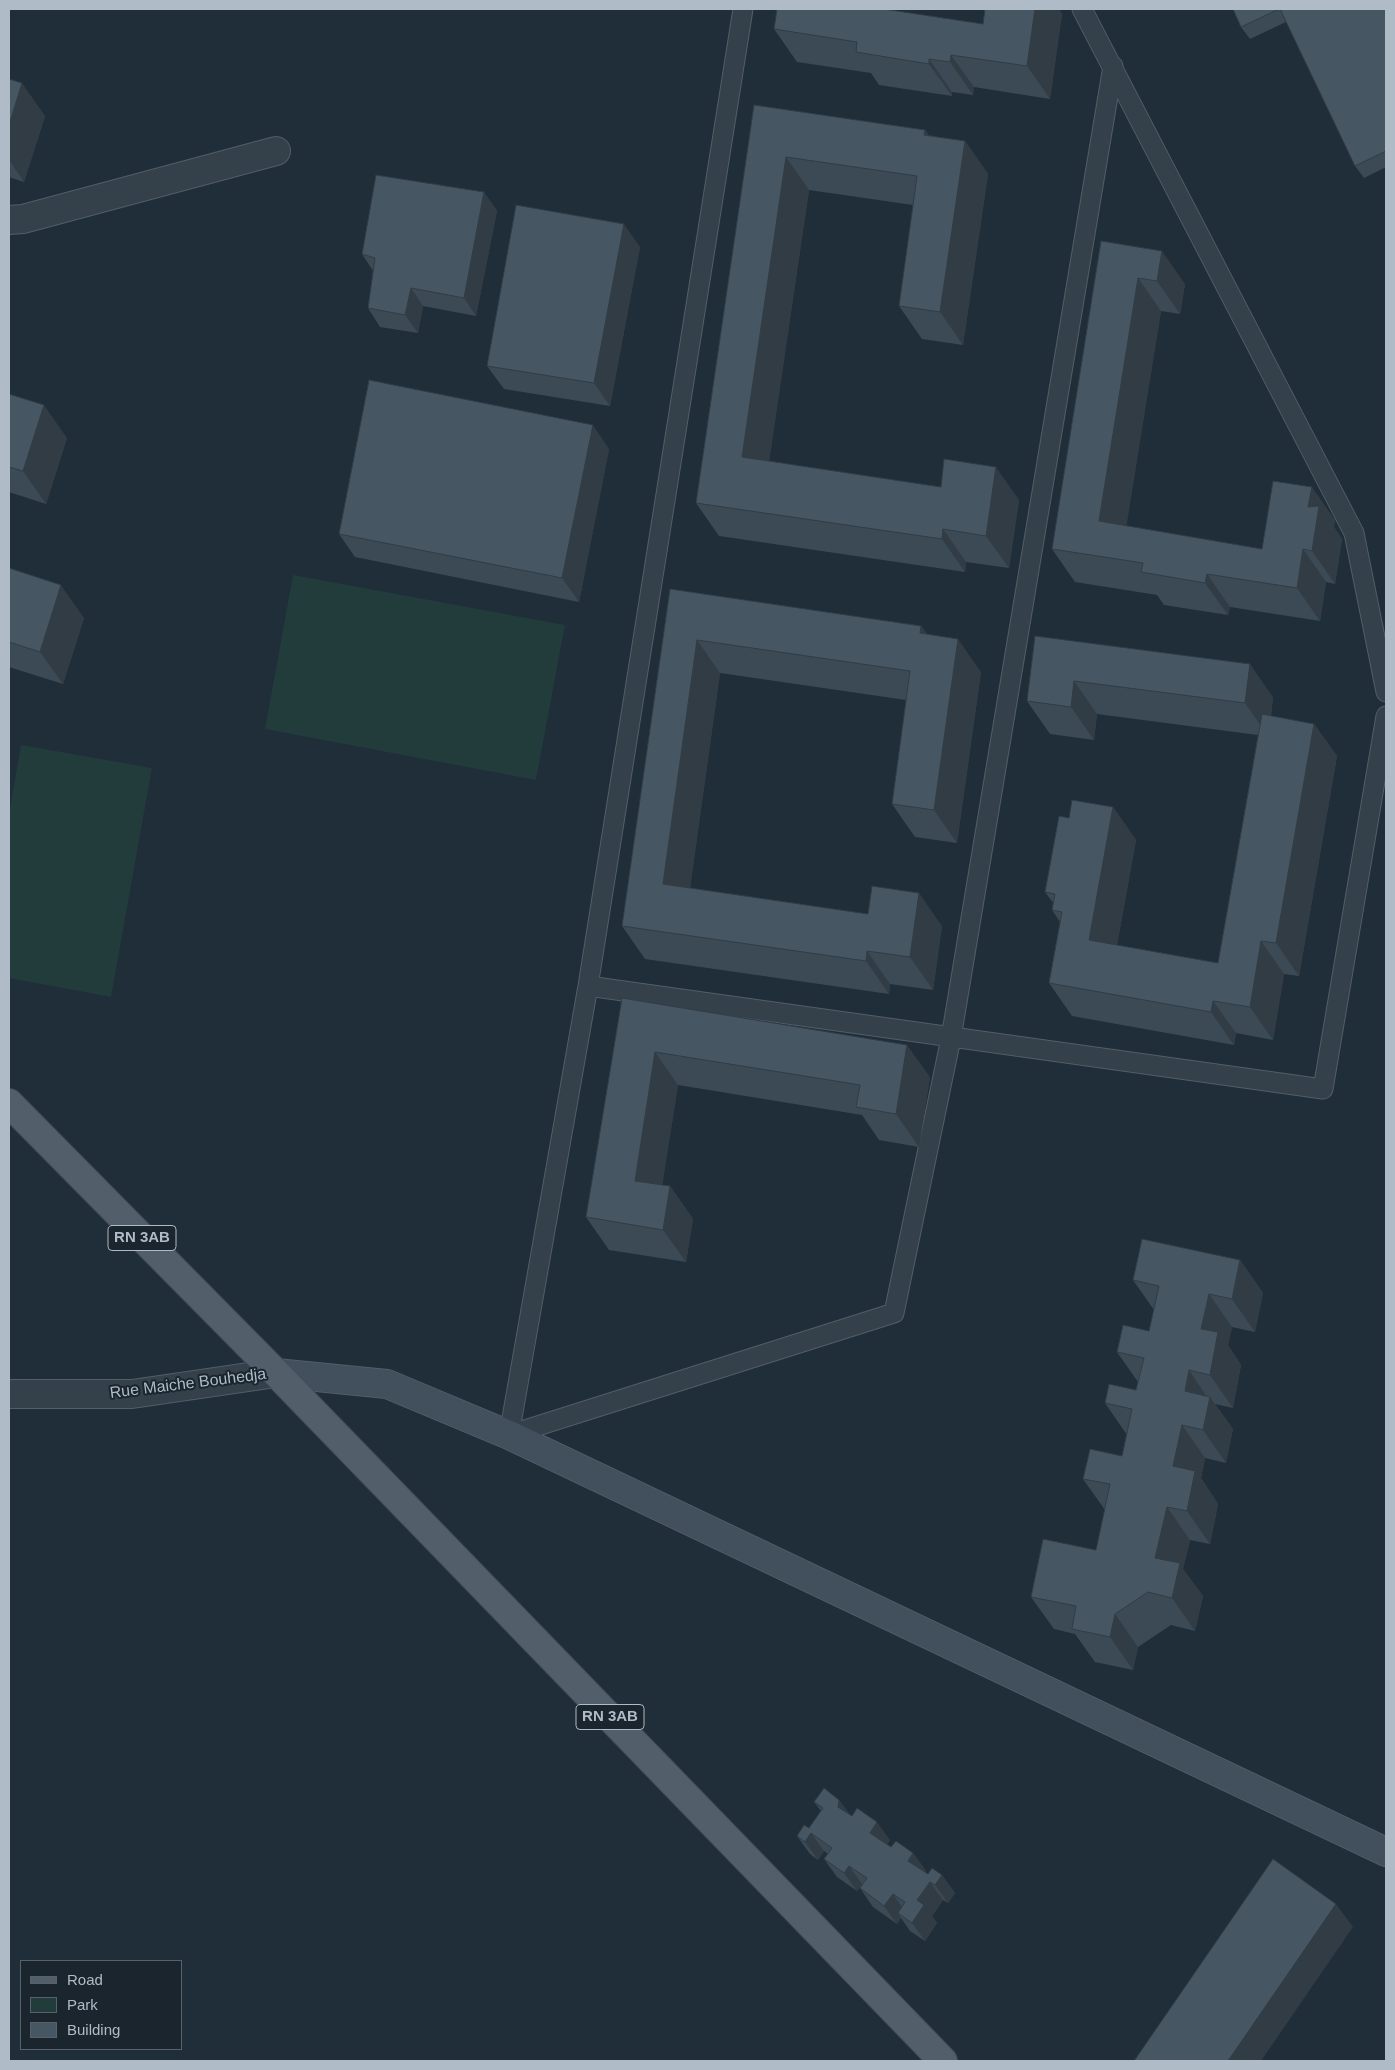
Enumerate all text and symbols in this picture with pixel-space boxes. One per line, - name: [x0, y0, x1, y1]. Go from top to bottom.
- road number: RN 3AB: [108, 1226, 176, 1250]
- street label: Rue Maiche Bouhedja: [109, 1365, 267, 1403]
- road number: RN 3AB: [576, 1704, 644, 1730]
- legend: [20, 1960, 182, 2050]
- text: Road: [67, 1971, 103, 1988]
- text: Park: [67, 1996, 98, 2013]
- text: Building: [67, 2021, 120, 2038]

